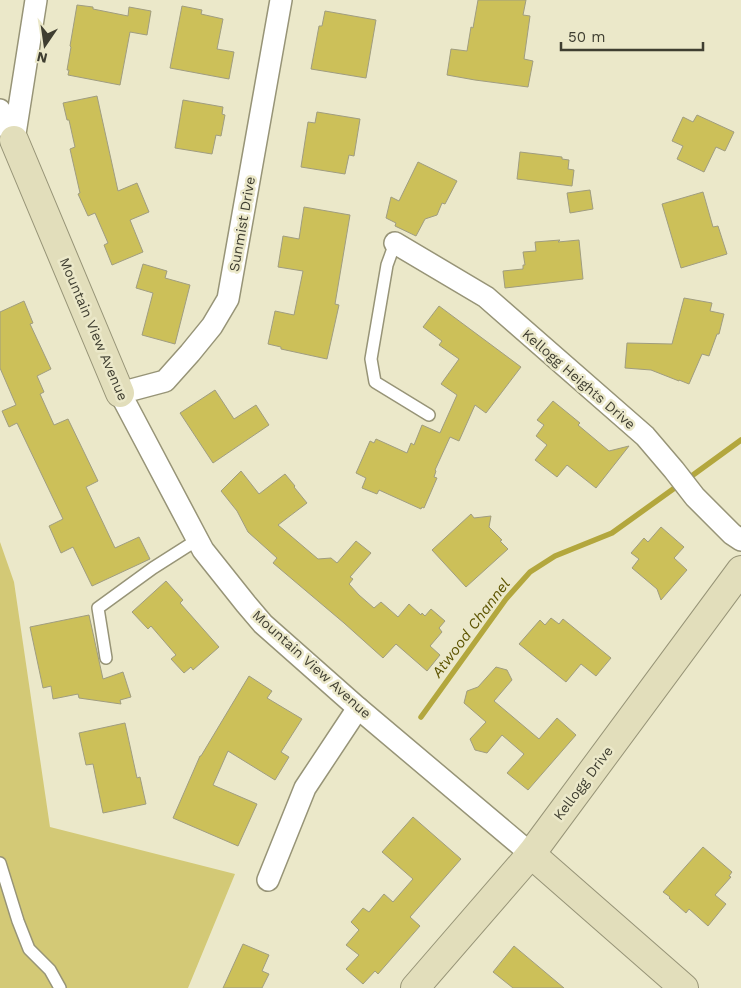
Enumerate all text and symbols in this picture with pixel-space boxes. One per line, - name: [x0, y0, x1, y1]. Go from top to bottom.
- north arrow: [20, 20, 70, 70]
- scale bar: [561, 20, 704, 52]
- text: 50 m: [568, 28, 605, 46]
- text: N: [35, 49, 49, 67]
- street label: Sunmist Drive: [226, 175, 258, 273]
- street label: Mountain View Avenue: [57, 255, 131, 403]
- street label: Kellogg Heights Drive: [519, 326, 639, 432]
- water label: Atwood Channel: [428, 575, 514, 682]
- street label: Mountain View Avenue: [250, 607, 374, 721]
- street label: Kellogg Drive: [550, 743, 616, 823]

